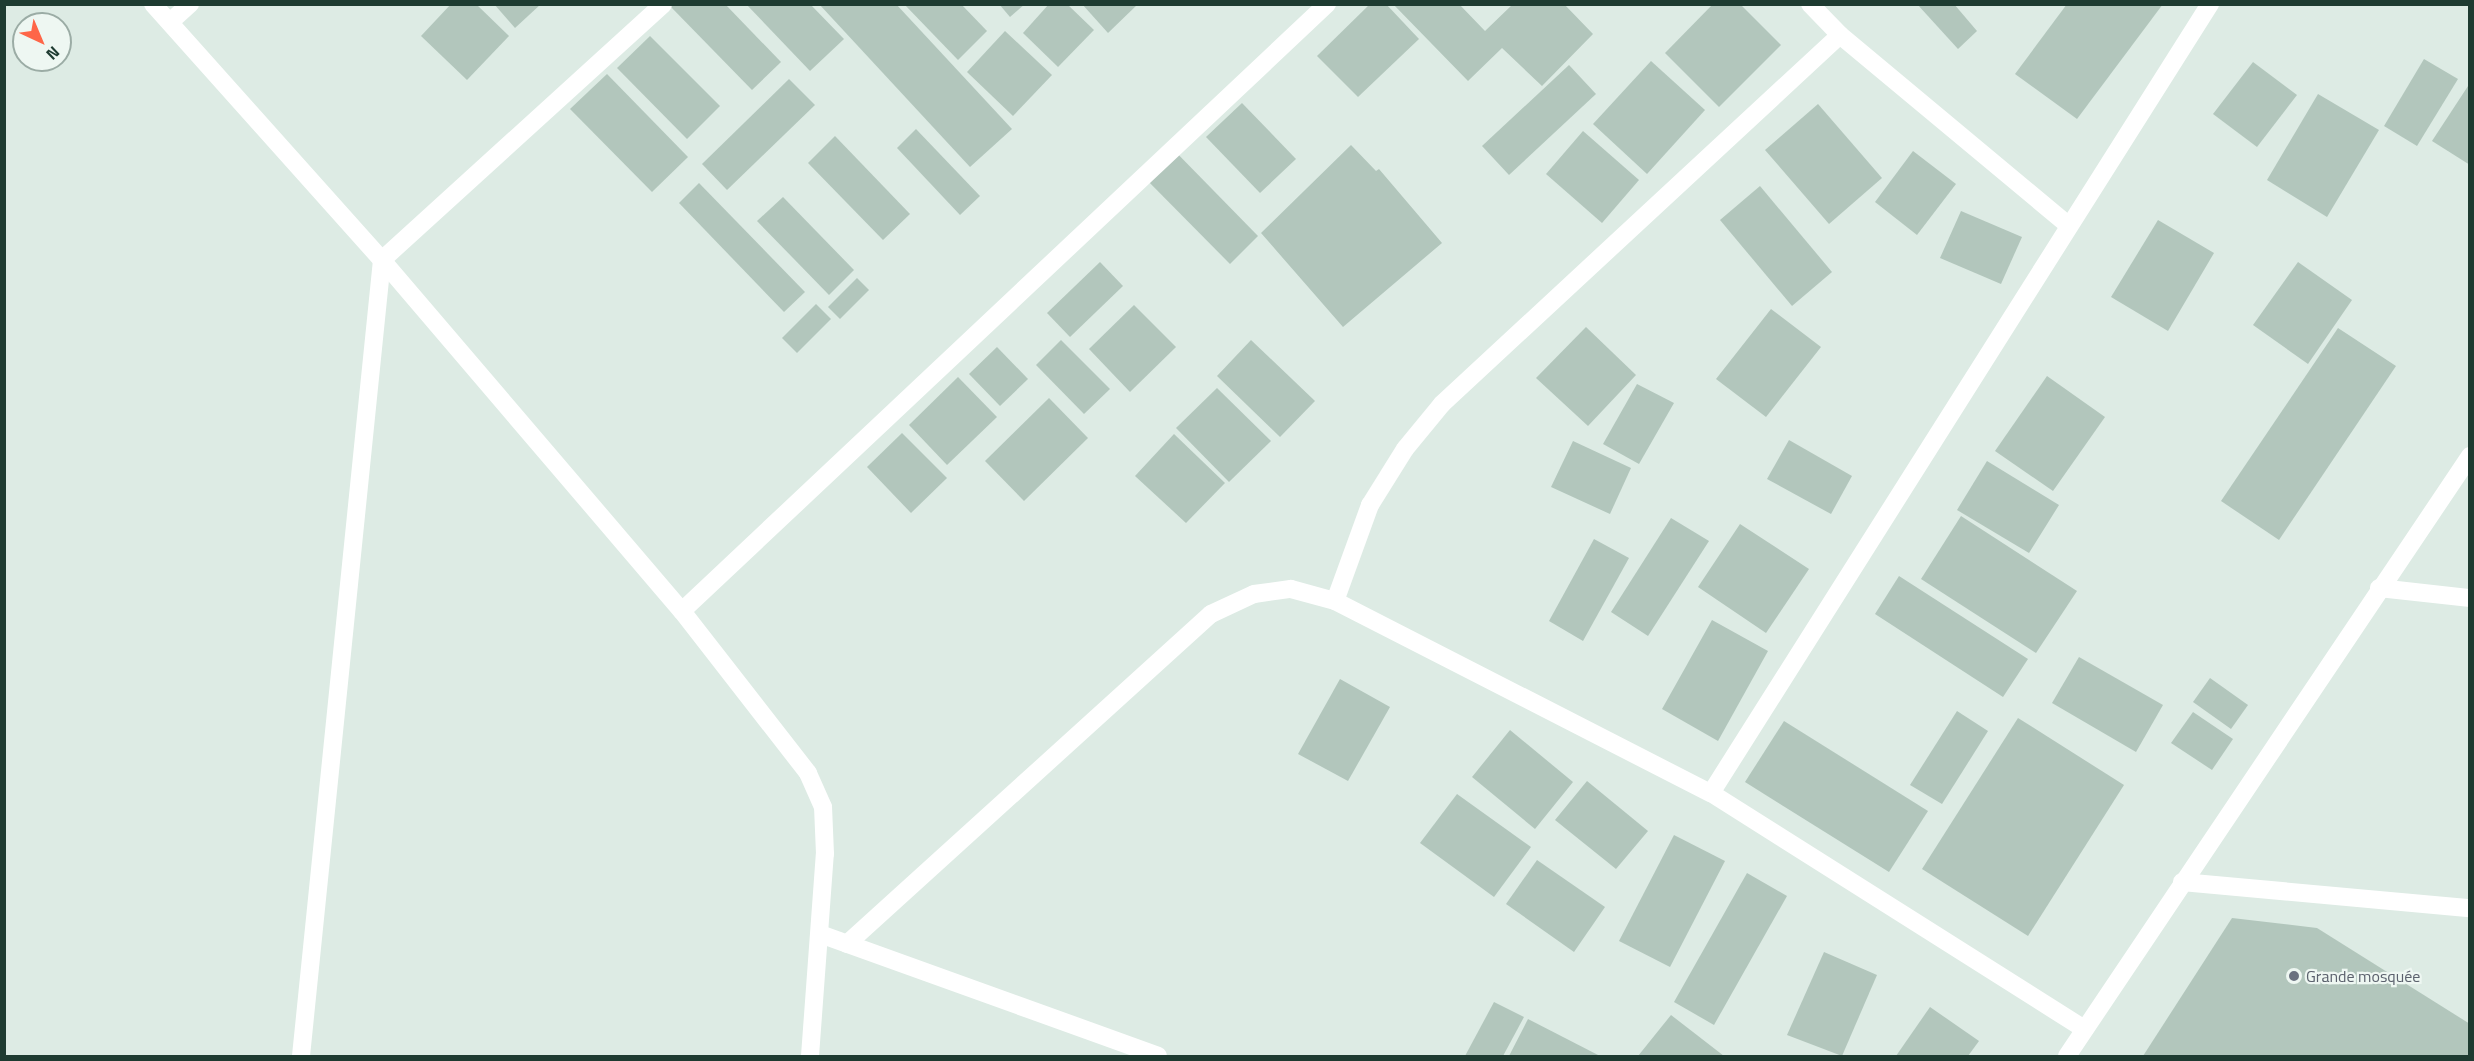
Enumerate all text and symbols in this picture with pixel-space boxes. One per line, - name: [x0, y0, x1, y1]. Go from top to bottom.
- north arrow: [12, 12, 72, 72]
- text: N: [41, 41, 65, 66]
- place label: Grande mosquée: [2306, 966, 2420, 986]
- marker: Grande mosquée: [2287, 969, 2301, 983]

